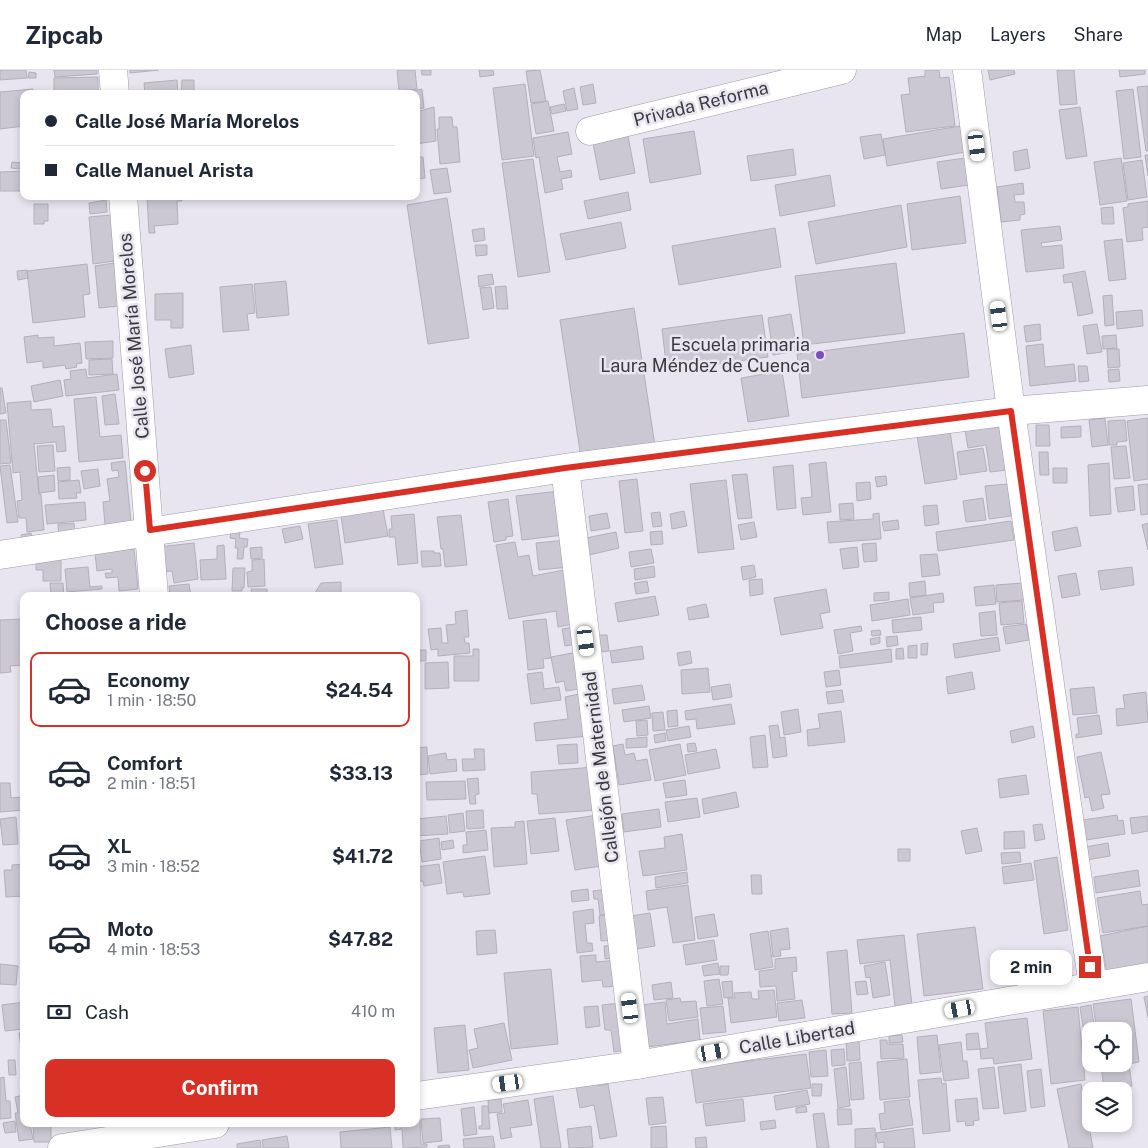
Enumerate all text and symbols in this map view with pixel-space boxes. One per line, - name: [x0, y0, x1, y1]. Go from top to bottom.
- text: Zipcab: [25, 21, 103, 49]
- text: Map: [926, 24, 962, 45]
- text: Layers: [990, 24, 1046, 45]
- text: Share: [1074, 24, 1123, 45]
- street label: Privada Reforma: [631, 77, 771, 130]
- text: Calle José María Morelos: [75, 110, 299, 132]
- car: [967, 130, 986, 162]
- text: Calle Manuel Arista: [75, 159, 254, 181]
- street label: Calle José María Morelos: [114, 232, 153, 440]
- car: [989, 300, 1008, 332]
- place label: Escuela primaria Laura Méndez de Cuenca: [600, 334, 810, 376]
- marker: Escuela primaria Laura Méndez de Cuenca: [814, 349, 826, 361]
- route start: [134, 460, 156, 482]
- text: Choose a ride: [45, 609, 187, 635]
- car: [576, 625, 595, 657]
- icon: car: [47, 667, 92, 712]
- text: Economy: [107, 669, 190, 691]
- street label: Callejón de Maternidad: [578, 670, 623, 864]
- text: $24.54: [325, 679, 393, 701]
- text: 1 min · 18:50: [107, 691, 196, 710]
- icon: car: [47, 750, 92, 795]
- text: Comfort: [107, 752, 183, 774]
- text: $33.13: [329, 762, 393, 784]
- text: 2 min · 18:51: [107, 774, 196, 793]
- icon: car: [47, 833, 92, 878]
- text: XL: [107, 835, 132, 857]
- text: $41.72: [332, 845, 393, 867]
- text: 3 min · 18:52: [107, 857, 200, 876]
- icon: car: [47, 916, 92, 961]
- text: Moto: [107, 918, 153, 940]
- text: $47.82: [328, 928, 393, 950]
- text: 4 min · 18:53: [107, 940, 200, 959]
- callout: 2 min: [990, 950, 1072, 984]
- route end: [1079, 956, 1101, 978]
- text: 2 min: [1010, 958, 1052, 977]
- car: [620, 992, 639, 1024]
- icon: cash: [45, 998, 73, 1026]
- car: [943, 999, 976, 1019]
- text: Cash: [85, 1001, 129, 1023]
- text: 410 m: [351, 1002, 395, 1021]
- street label: Calle Libertad: [737, 1017, 856, 1058]
- map controls: [1082, 1022, 1132, 1132]
- button: locate: [1082, 1022, 1132, 1072]
- car: [696, 1042, 729, 1062]
- button: Confirm: [45, 1059, 395, 1117]
- car: [492, 1073, 523, 1093]
- button: layers: [1082, 1082, 1132, 1132]

